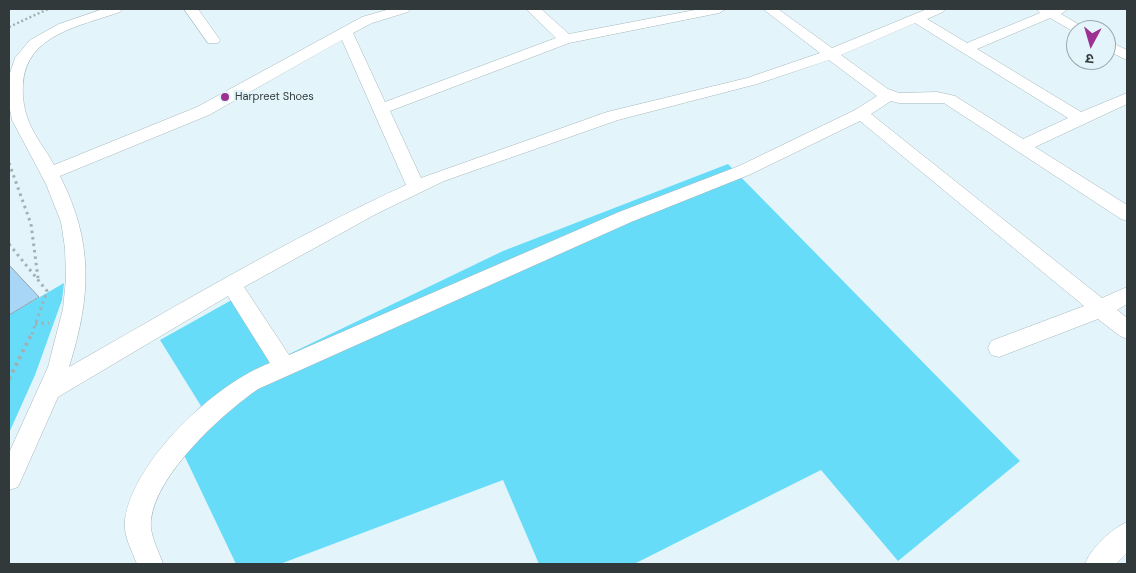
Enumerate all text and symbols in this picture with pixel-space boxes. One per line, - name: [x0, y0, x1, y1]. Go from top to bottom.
- north arrow: [1066, 20, 1116, 70]
- text: उ: [1085, 50, 1095, 68]
- place label: Harpreet Shoes: [235, 90, 314, 104]
- marker: Harpreet Shoes: [219, 91, 231, 103]

